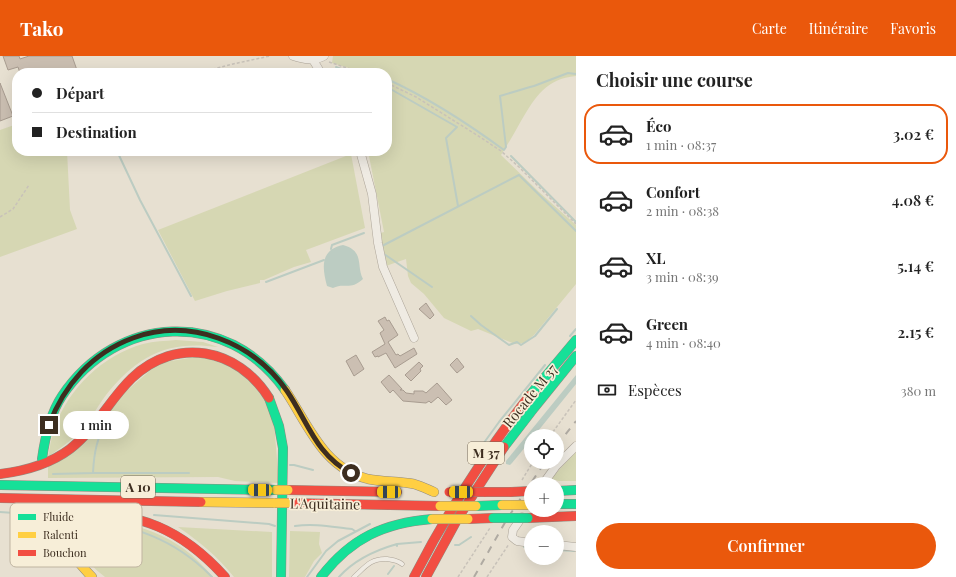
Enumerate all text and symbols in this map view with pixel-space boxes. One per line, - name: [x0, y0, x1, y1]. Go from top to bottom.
- text: Tako: [20, 15, 63, 41]
- text: Carte: [752, 19, 787, 38]
- text: Itinéraire: [809, 19, 868, 38]
- text: Favoris: [890, 19, 936, 38]
- text: Choisir une course: [596, 68, 753, 92]
- text: Départ: [56, 83, 104, 103]
- icon: car: [598, 116, 634, 152]
- text: Éco: [646, 116, 671, 136]
- text: Destination: [56, 122, 137, 142]
- text: 3.02 €: [893, 124, 934, 144]
- text: 1 min · 08:37: [646, 136, 716, 153]
- icon: car: [598, 182, 634, 218]
- text: Confort: [646, 182, 700, 202]
- text: 4.08 €: [892, 190, 934, 210]
- text: 2 min · 08:38: [646, 202, 719, 219]
- icon: car: [598, 248, 634, 284]
- text: XL: [646, 248, 666, 268]
- text: 5.14 €: [897, 256, 934, 276]
- text: 3 min · 08:39: [646, 268, 719, 285]
- icon: car: [598, 314, 634, 350]
- text: Green: [646, 314, 688, 334]
- text: 2.15 €: [898, 322, 934, 342]
- text: 4 min · 08:40: [646, 334, 721, 351]
- street label: Rocade M 37: [498, 360, 561, 432]
- icon: cash: [596, 379, 618, 401]
- text: Espèces: [628, 380, 682, 400]
- text: 380 m: [901, 382, 936, 399]
- callout: 1 min: [63, 411, 129, 439]
- route end: [40, 416, 58, 434]
- text: 1 min: [80, 416, 112, 433]
- map controls: [524, 429, 564, 565]
- button: locate: [524, 429, 564, 469]
- road number: M 37: [468, 442, 504, 464]
- route start: [342, 464, 360, 482]
- road number: A 10: [121, 476, 155, 498]
- button: +: [524, 477, 564, 517]
- car: [248, 484, 272, 496]
- car: [377, 486, 401, 498]
- car: [449, 486, 473, 498]
- street label: L'Aquitaine: [290, 493, 360, 514]
- legend: [10, 503, 142, 567]
- text: Fluide: [43, 509, 74, 524]
- button: Confirmer: [596, 523, 936, 569]
- button: −: [524, 525, 564, 565]
- text: Ralenti: [43, 527, 78, 542]
- text: Bouchon: [43, 545, 87, 560]

